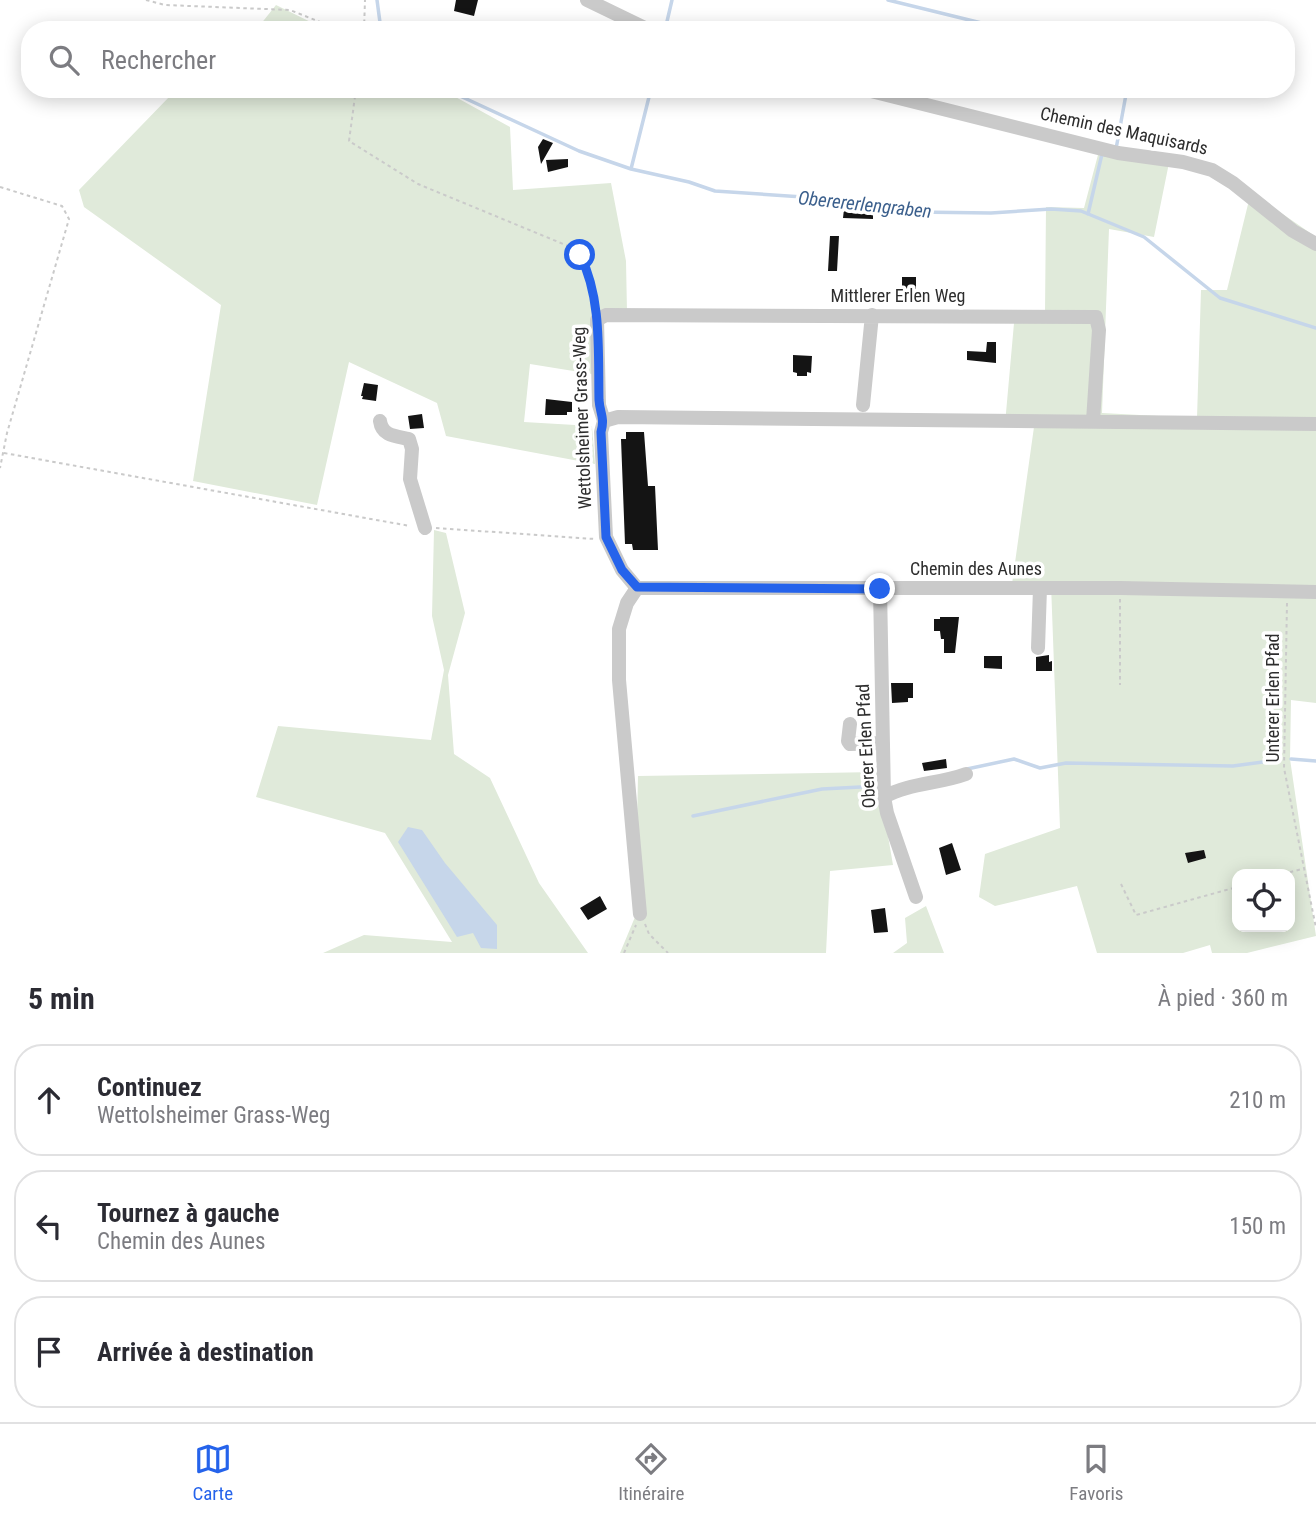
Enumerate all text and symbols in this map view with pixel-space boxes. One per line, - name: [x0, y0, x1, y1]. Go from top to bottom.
- search box: [21, 21, 1295, 98]
- icon: search: [45, 41, 83, 79]
- text: Rechercher: [101, 45, 216, 75]
- street label: Chemin des Maquisards: [1038, 102, 1210, 159]
- water label: Oberererlengraben: [797, 186, 933, 223]
- route start: [564, 239, 595, 270]
- street label: Mittlerer Erlen Weg: [831, 285, 965, 306]
- street label: Wettolsheimer Grass-Weg: [568, 326, 595, 510]
- street label: Chemin des Aunes: [910, 558, 1042, 579]
- route end: [864, 573, 895, 604]
- street label: Unterer Erlen Pfad: [1262, 633, 1283, 763]
- street label: Oberer Erlen Pfad: [852, 683, 879, 809]
- map controls: [1232, 869, 1295, 932]
- button: locate: [1232, 869, 1295, 932]
- text: 5 min: [28, 981, 95, 1016]
- text: À pied · 360 m: [1158, 985, 1288, 1012]
- text: Continuez: [97, 1072, 202, 1102]
- icon: ahead: [30, 1081, 68, 1119]
- text: 210 m: [1229, 1087, 1286, 1114]
- text: Wettolsheimer Grass-Weg: [97, 1102, 330, 1129]
- text: Tournez à gauche: [97, 1198, 279, 1228]
- icon: left: [30, 1207, 68, 1245]
- text: 150 m: [1229, 1213, 1286, 1240]
- text: Chemin des Aunes: [97, 1228, 266, 1255]
- icon: arrive: [30, 1333, 68, 1371]
- text: Arrivée à destination: [97, 1337, 314, 1367]
- tab: Carte: [192, 1440, 233, 1505]
- tab: Itinéraire: [618, 1440, 684, 1505]
- tab: Favoris: [1069, 1440, 1123, 1505]

